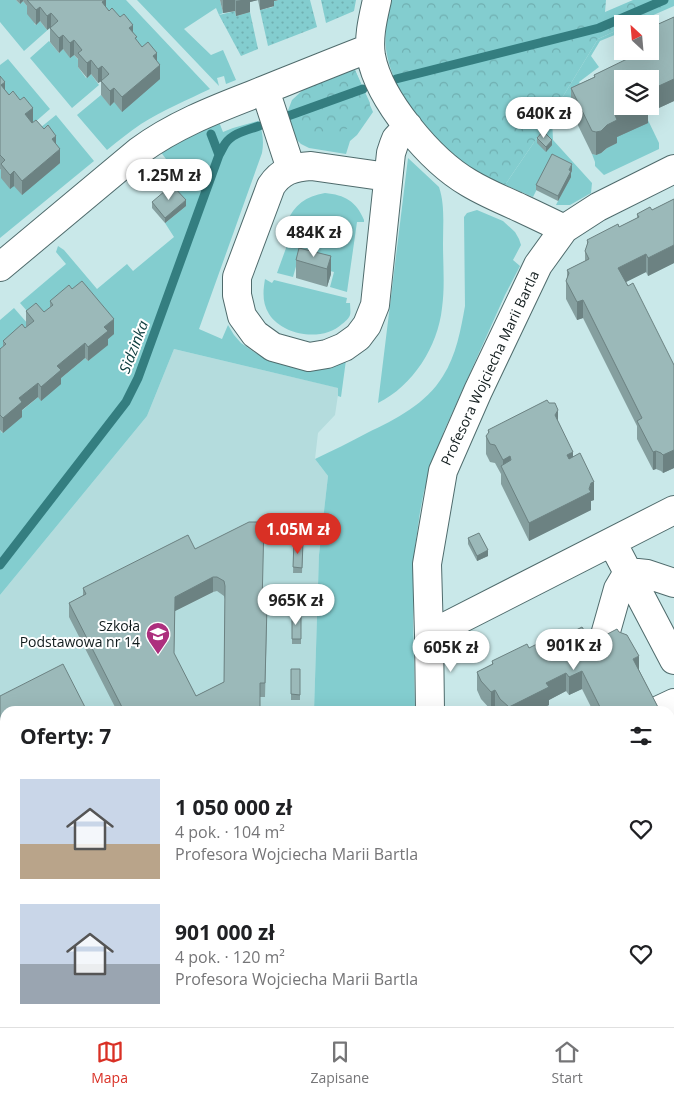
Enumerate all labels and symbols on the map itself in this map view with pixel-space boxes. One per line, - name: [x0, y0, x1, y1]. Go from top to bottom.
- north arrow: [614, 15, 659, 60]
- pin: 640K zł: [498, 96, 590, 139]
- pin: 1.25M zł: [117, 158, 221, 201]
- pin: 484K zł: [268, 216, 360, 258]
- street label: Profesora Wojciecha Marii Bartla: [436, 267, 543, 468]
- water label: Sidzinka: [114, 317, 152, 376]
- pin: 1.05M zł: [246, 512, 350, 555]
- pin: 965K zł: [250, 584, 342, 626]
- place label: Szkoła Podstawowa nr 14: [20, 616, 140, 651]
- school or university icon: Szkoła Podstawowa nr 14: [145, 621, 171, 655]
- pin: 901K zł: [528, 628, 620, 671]
- pin: 605K zł: [405, 630, 497, 673]

